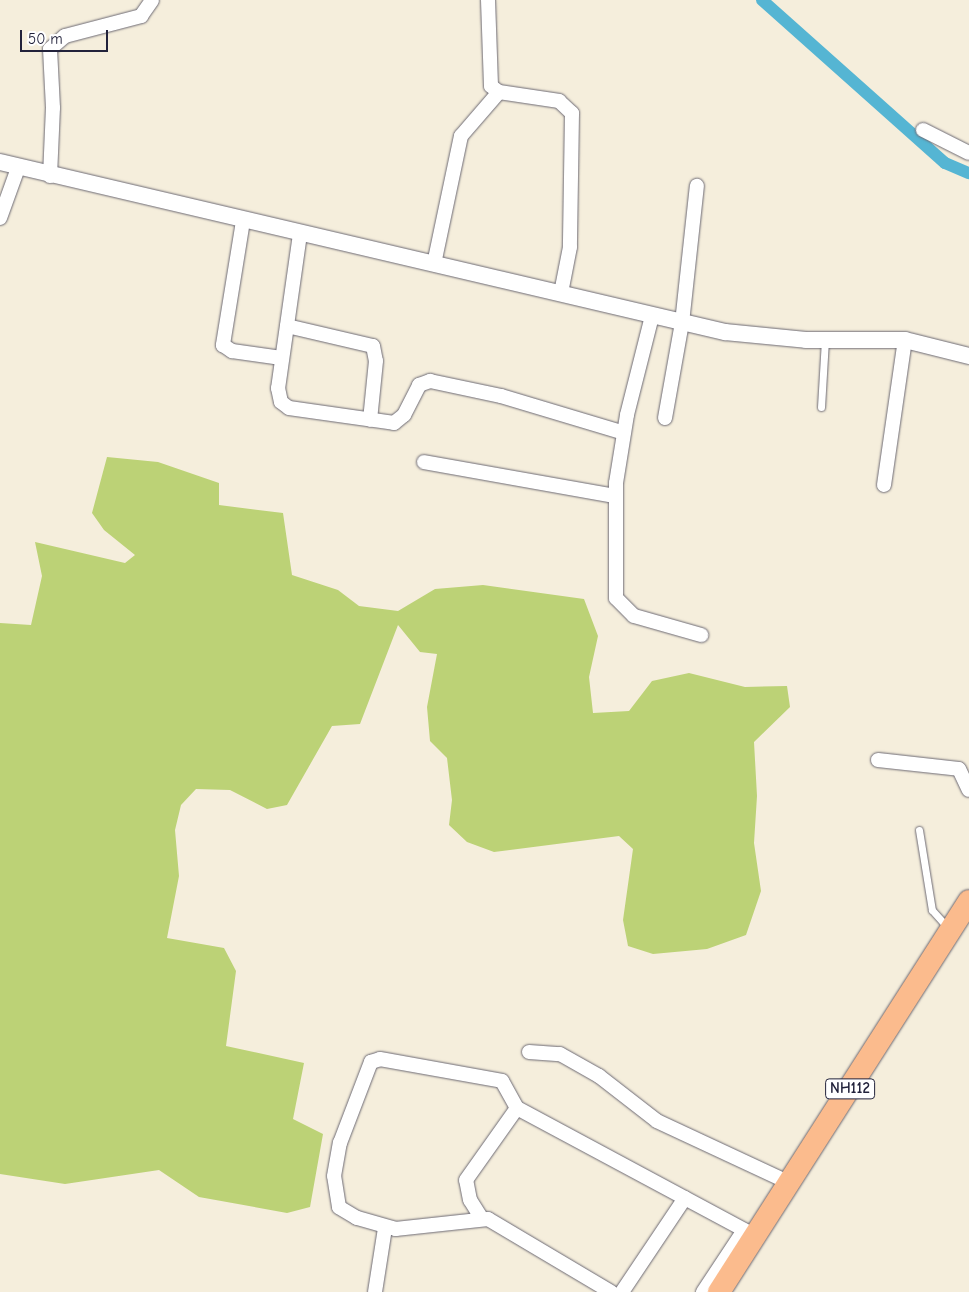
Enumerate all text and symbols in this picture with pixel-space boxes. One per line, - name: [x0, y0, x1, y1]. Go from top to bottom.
- scale bar: [22, 20, 110, 52]
- text: 50 m: [28, 30, 63, 48]
- road number: NH112: [825, 1076, 875, 1102]

